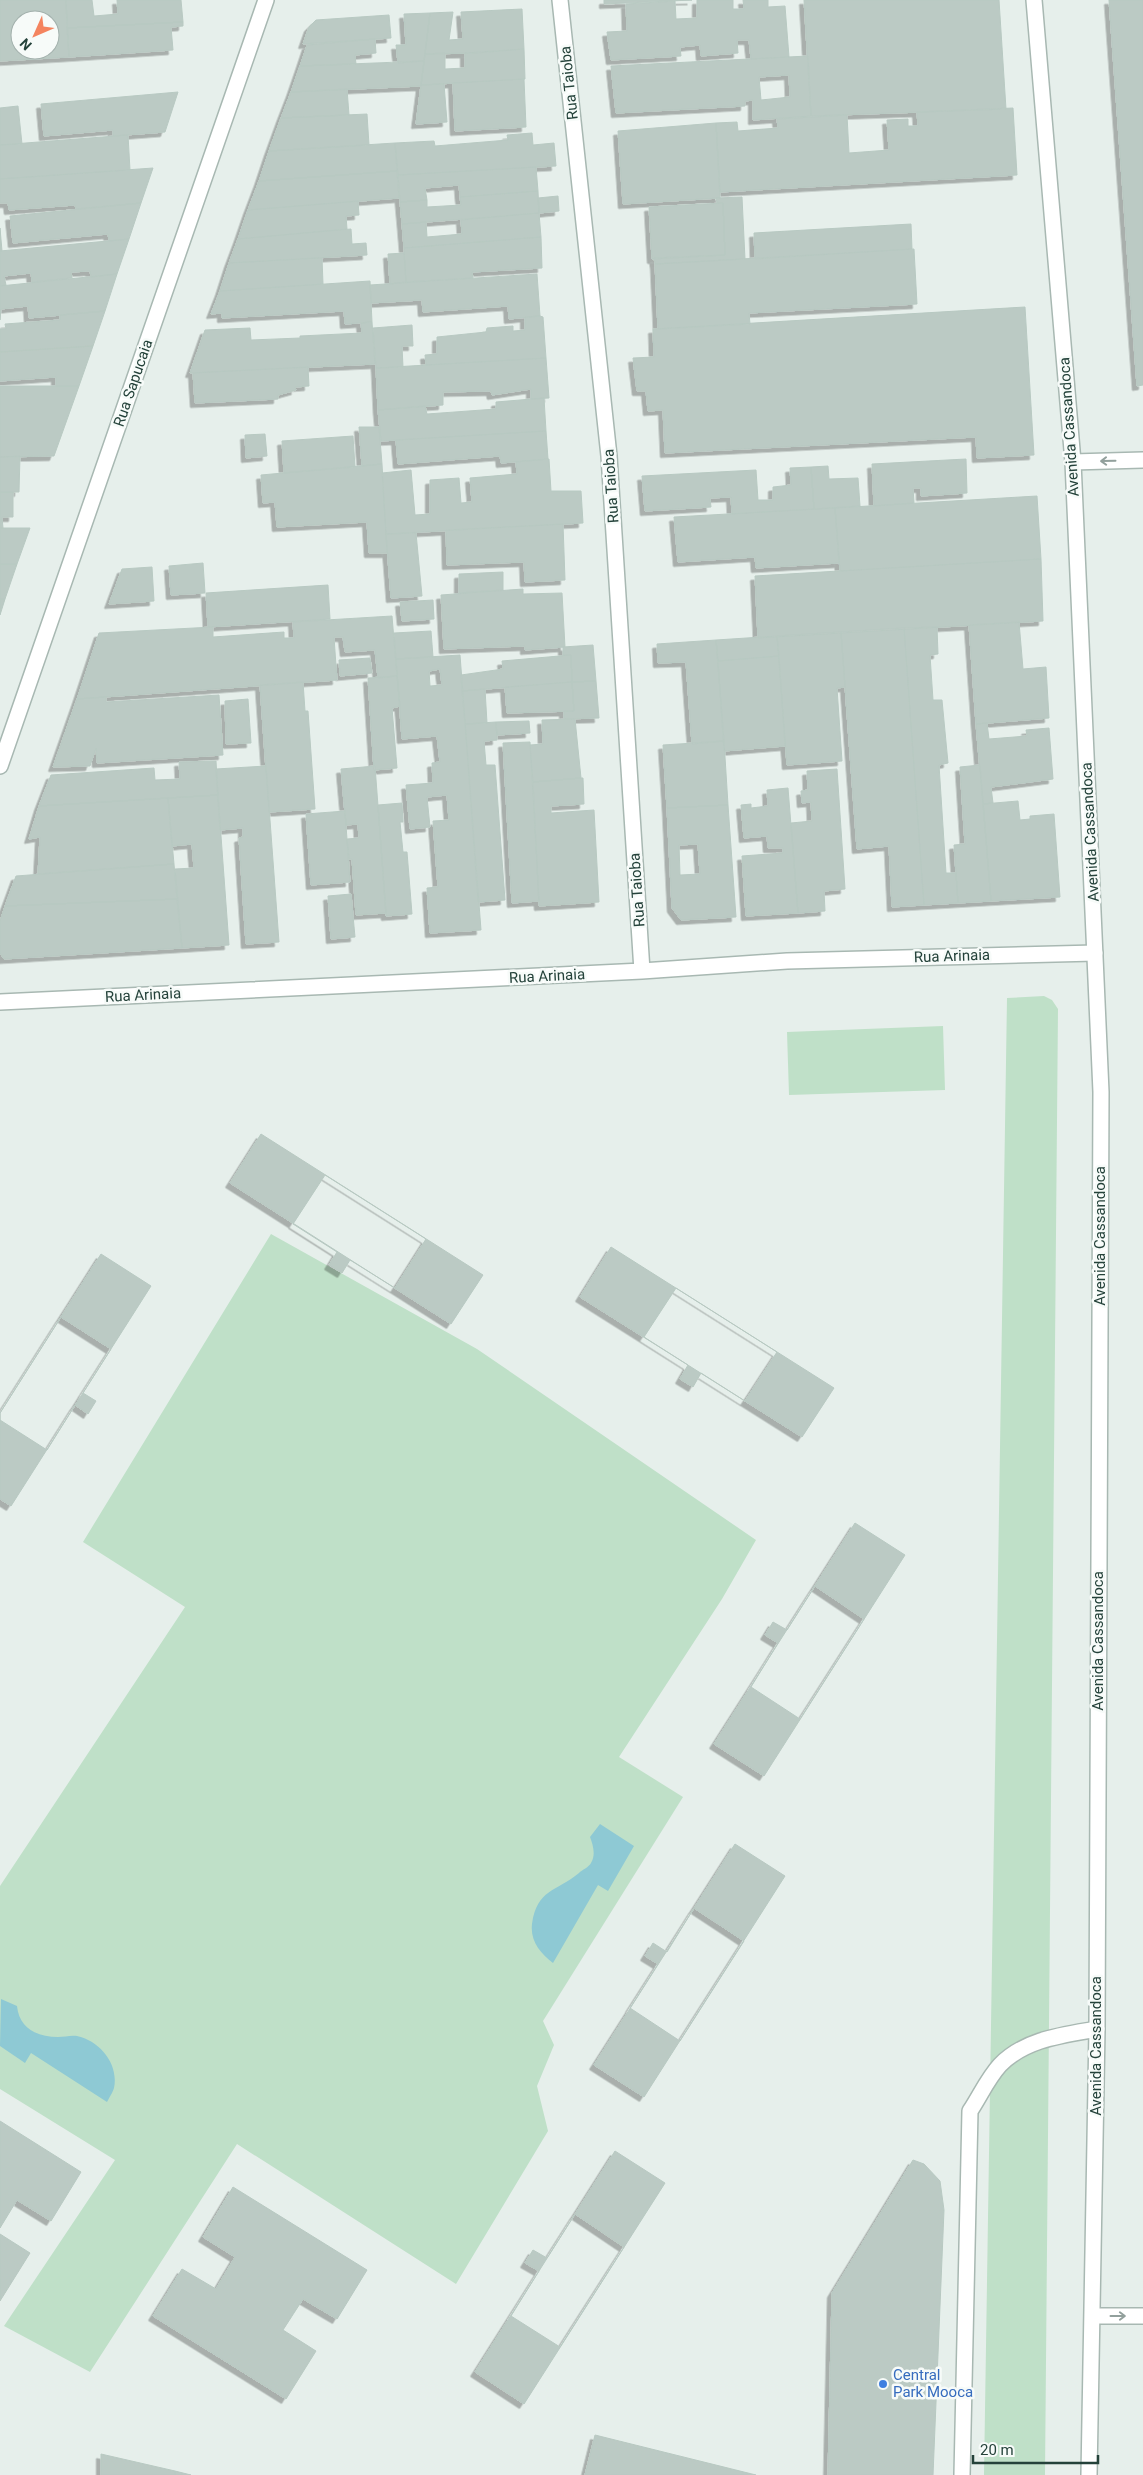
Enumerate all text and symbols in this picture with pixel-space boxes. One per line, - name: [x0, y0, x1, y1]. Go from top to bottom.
- north arrow: [10, 10, 60, 60]
- text: N: [17, 35, 35, 53]
- street label: Rua Taioba: [556, 45, 582, 121]
- street label: Rua Sapucaia: [110, 337, 156, 429]
- street label: Avenida Cassandoca: [1055, 357, 1083, 497]
- street label: Rua Taioba: [599, 448, 623, 524]
- one-way arrow: [1100, 456, 1116, 466]
- street label: Avenida Cassandoca: [1077, 762, 1103, 902]
- street label: Rua Taioba: [625, 852, 649, 928]
- street label: Rua Arinaia: [914, 946, 990, 966]
- street label: Rua Arinaia: [508, 965, 586, 987]
- street label: Rua Arinaia: [104, 984, 182, 1006]
- street label: Avenida Cassandoca: [1091, 1166, 1109, 1306]
- street label: Avenida Cassandoca: [1089, 1571, 1107, 1711]
- street label: Avenida Cassandoca: [1087, 1976, 1105, 2116]
- one-way arrow: [1110, 2311, 1126, 2321]
- place label: Central Park Mooca: [893, 2366, 973, 2401]
- marker: Central Park Mooca: [877, 2378, 889, 2390]
- scale bar: [973, 2432, 1098, 2464]
- text: 20 m: [980, 2441, 1014, 2459]

